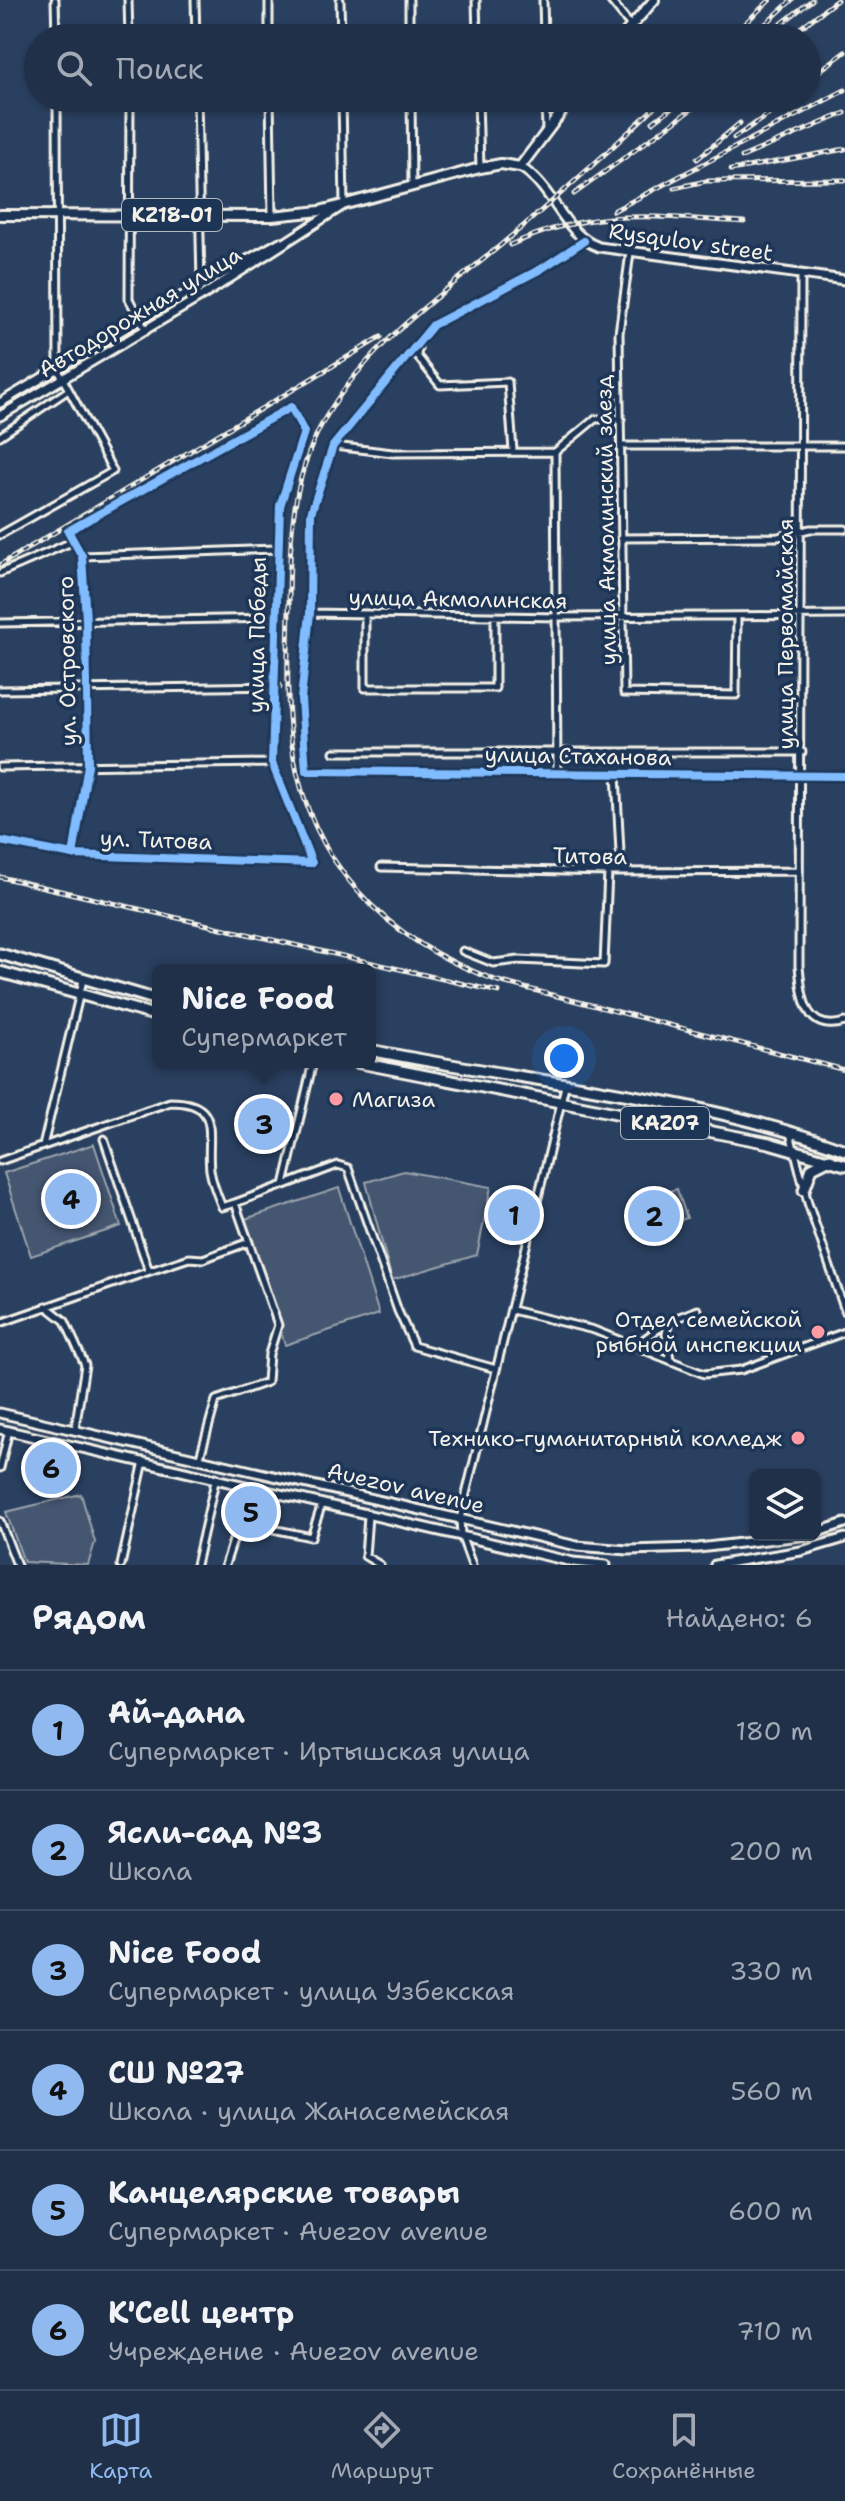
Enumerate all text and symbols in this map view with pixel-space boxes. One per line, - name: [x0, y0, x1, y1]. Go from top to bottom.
- search box: [24, 24, 821, 112]
- icon: search: [52, 46, 96, 90]
- text: Поиск: [116, 48, 204, 89]
- road number: KZ18-01: [122, 199, 222, 231]
- street label: Rysqulov street: [607, 216, 775, 268]
- street label: Автодорожная улица: [33, 240, 247, 384]
- street label: улица Акмолинский заезд: [589, 374, 623, 666]
- street label: улица Первомайская: [771, 519, 800, 749]
- street label: улица Победы: [241, 557, 273, 713]
- street label: ул. Островского: [51, 576, 83, 746]
- street label: улица Акмолинская: [348, 583, 568, 615]
- street label: улица Стаханова: [484, 740, 672, 772]
- street label: ул. Титова: [99, 824, 213, 856]
- street label: Титова: [553, 841, 628, 871]
- popup: [152, 964, 376, 1068]
- text: Nice Food: [181, 978, 335, 1019]
- text: Супермаркет: [181, 1019, 347, 1054]
- your location: [544, 1038, 584, 1078]
- place label: Магиза: [352, 1085, 435, 1114]
- marker: Магиза: [327, 1090, 345, 1108]
- pin: 3: [238, 1094, 290, 1154]
- road number: KAZ07: [621, 1107, 709, 1139]
- pin: 4: [45, 1169, 97, 1229]
- pin: 1: [488, 1185, 540, 1245]
- pin: 2: [628, 1186, 680, 1246]
- place label: Отдел семейской рыбной инспекции: [596, 1305, 802, 1359]
- marker: Отдел семейской рыбной инспекции: [809, 1323, 827, 1341]
- place label: Технико-гуманитарный колледж: [428, 1424, 783, 1453]
- marker: Технико-гуманитарный колледж: [789, 1429, 807, 1447]
- pin: 6: [25, 1438, 77, 1498]
- street label: Auezov avenue: [325, 1456, 487, 1520]
- map controls: [749, 1469, 821, 1541]
- button: layers: [749, 1469, 821, 1541]
- pin: 5: [225, 1482, 277, 1542]
- text: Рядом: [32, 1594, 146, 1640]
- text: Найдено: 6: [666, 1600, 813, 1635]
- text: Ай-дана: [108, 1692, 245, 1733]
- text: 1: [52, 1713, 64, 1748]
- text: 180 m: [735, 1713, 813, 1748]
- text: Супермаркет · Иртышская улица: [108, 1733, 530, 1768]
- text: Ясли-сад №3: [108, 1812, 322, 1853]
- text: 2: [49, 1833, 67, 1868]
- text: 200 m: [728, 1833, 813, 1868]
- text: Школа: [108, 1853, 192, 1888]
- text: Nice Food: [108, 1932, 262, 1973]
- text: 3: [49, 1953, 67, 1988]
- text: 330 m: [729, 1953, 813, 1988]
- text: Супермаркет · улица Узбекская: [108, 1973, 515, 2008]
- text: СШ №27: [108, 2052, 244, 2093]
- text: 4: [49, 2073, 67, 2108]
- text: 560 m: [730, 2073, 813, 2108]
- text: Школа · улица Жанасемейская: [108, 2093, 509, 2128]
- text: Канцелярские товары: [108, 2172, 460, 2213]
- text: 5: [50, 2193, 66, 2228]
- text: 600 m: [728, 2193, 813, 2228]
- text: Супермаркет · Auezov avenue: [108, 2213, 488, 2248]
- text: K'Cell центр: [108, 2292, 294, 2333]
- text: 6: [49, 2313, 67, 2348]
- text: 710 m: [737, 2313, 813, 2348]
- text: Учреждение · Auezov avenue: [108, 2333, 479, 2368]
- tab: Карта: [89, 2408, 152, 2485]
- tab: Маршрут: [331, 2408, 433, 2485]
- tab: Сохранённые: [612, 2408, 756, 2485]

